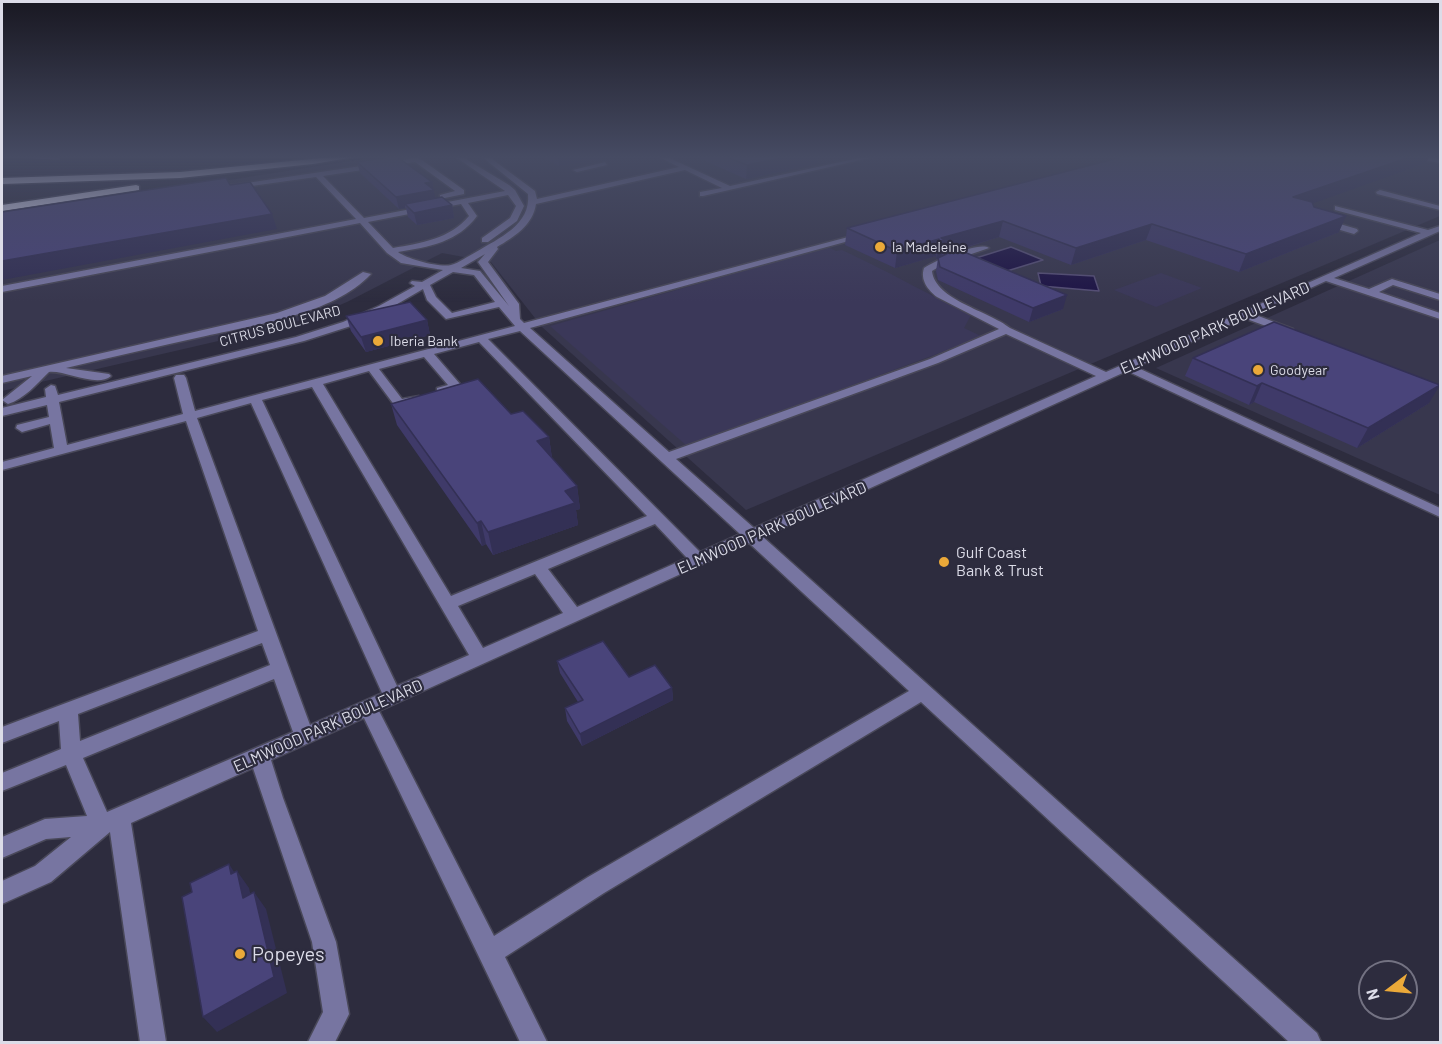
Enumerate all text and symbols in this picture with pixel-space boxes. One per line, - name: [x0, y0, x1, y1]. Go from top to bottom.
- place label: la Madeleine: [892, 239, 967, 255]
- marker: la Madeleine: [873, 240, 887, 254]
- street label: ELMWOOD PARK BOULEVARD: [1117, 278, 1313, 378]
- street label: CITRUS BOULEVARD: [218, 302, 342, 350]
- place label: Iberia Bank: [390, 333, 458, 349]
- marker: Iberia Bank: [371, 334, 385, 348]
- place label: Goodyear: [1270, 362, 1327, 378]
- marker: Goodyear: [1251, 363, 1265, 377]
- street label: ELMWOOD PARK BOULEVARD: [674, 478, 870, 578]
- place label: Gulf Coast Bank & Trust: [956, 543, 1044, 581]
- marker: Gulf Coast Bank & Trust: [937, 555, 951, 569]
- street label: ELMWOOD PARK BOULEVARD: [230, 676, 426, 776]
- place label: Popeyes: [252, 942, 325, 966]
- marker: Popeyes: [233, 947, 247, 961]
- north arrow: [1358, 960, 1418, 1020]
- text: N: [1362, 987, 1383, 1002]

